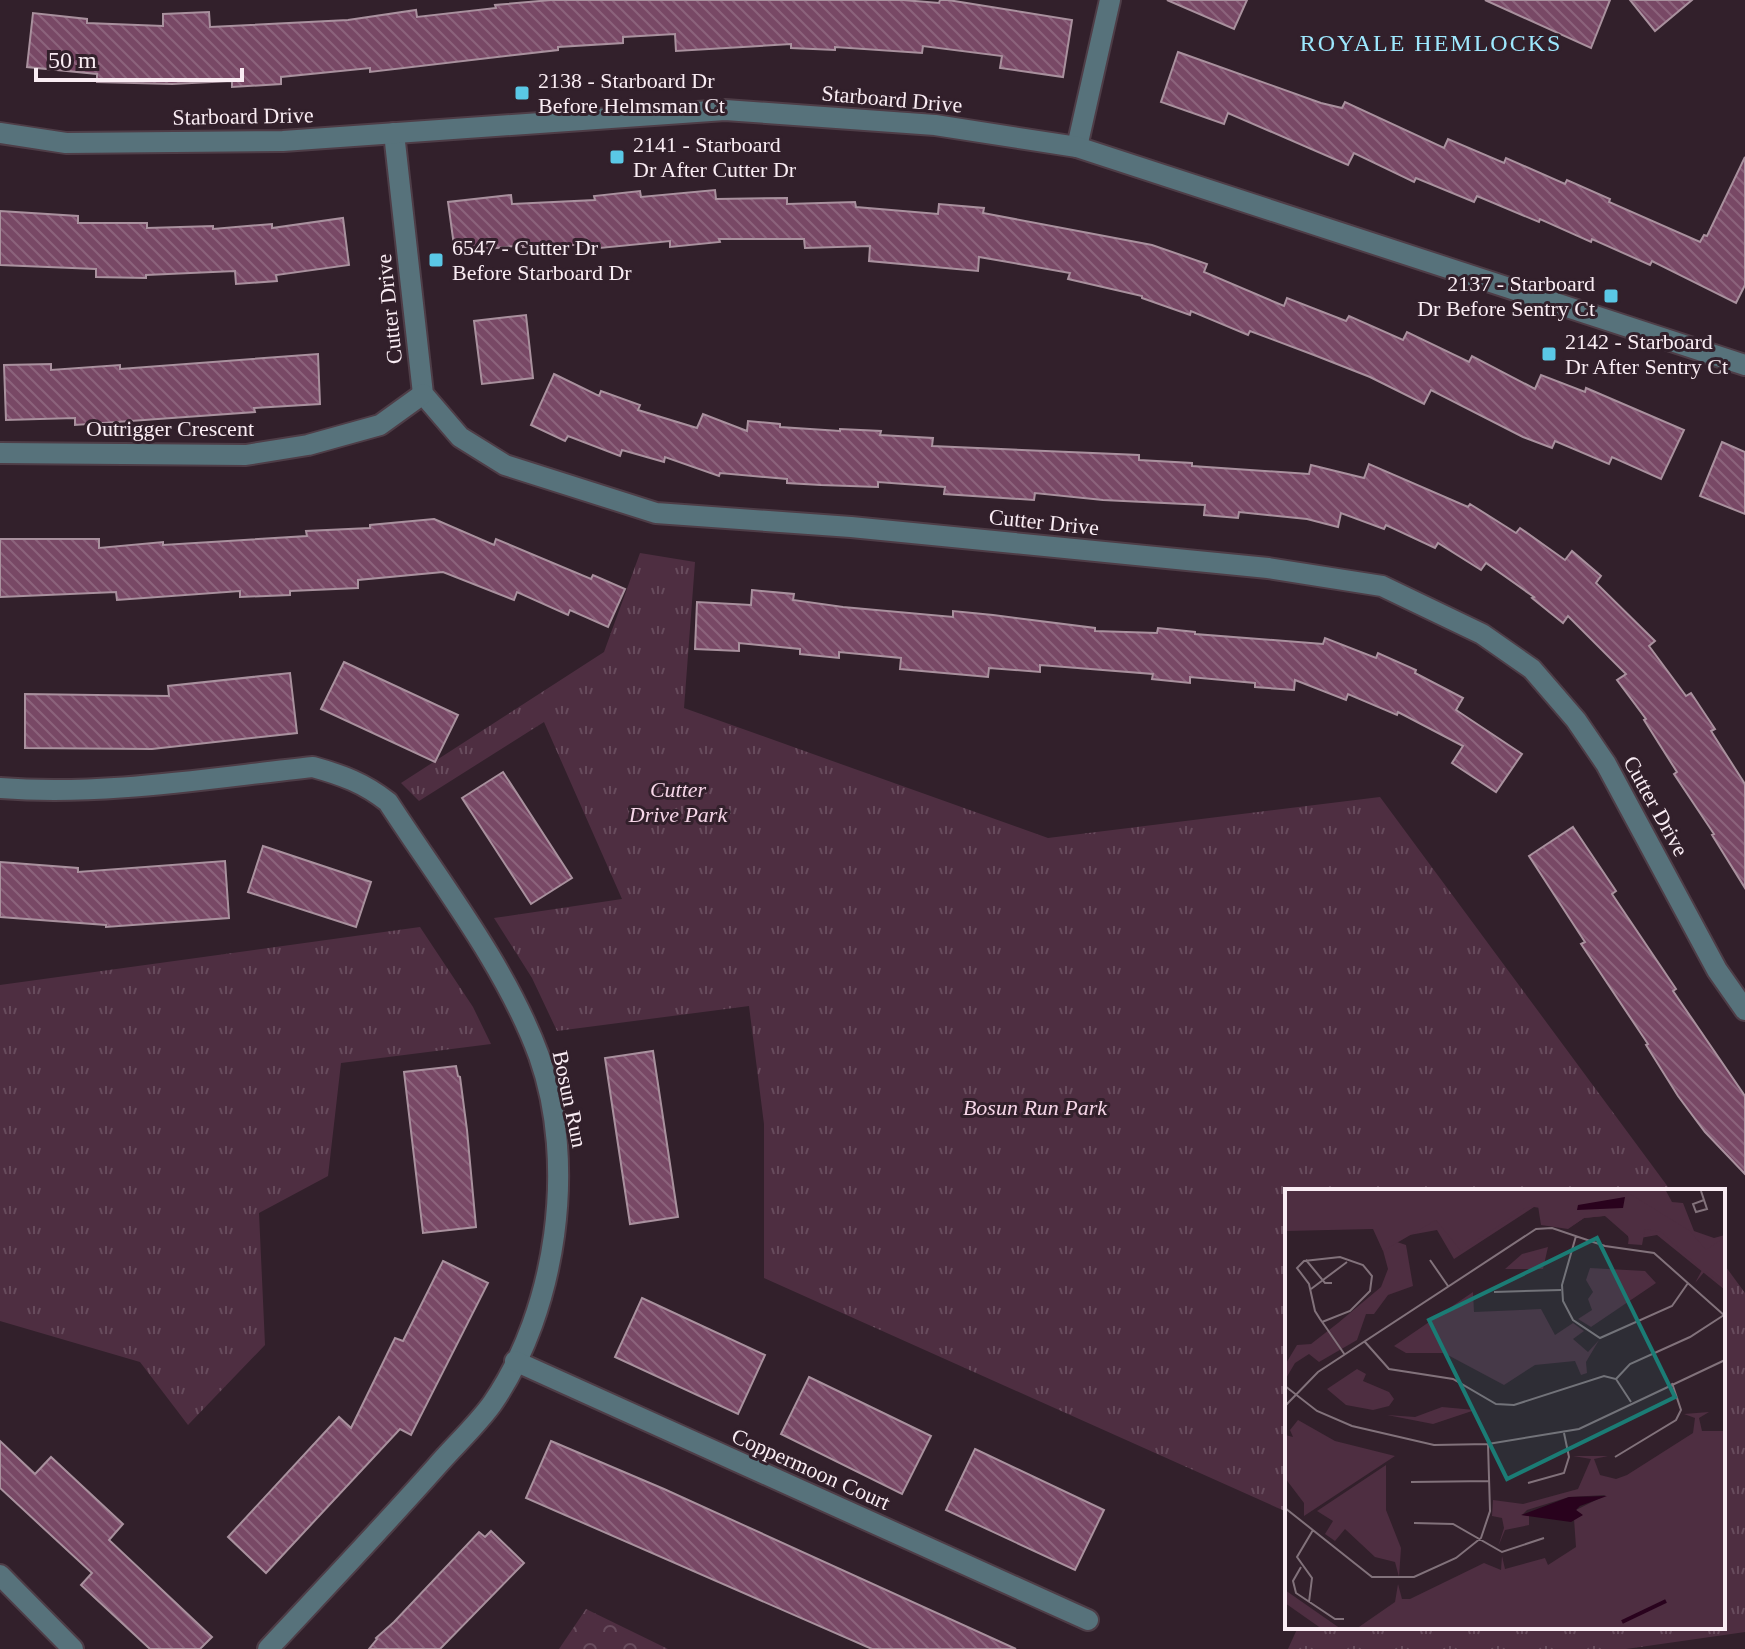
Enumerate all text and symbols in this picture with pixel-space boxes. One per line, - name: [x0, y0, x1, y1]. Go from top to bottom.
- district label: ROYALE HEMLOCKS: [1300, 30, 1562, 56]
- scale bar: [36, 32, 242, 82]
- text: 50 m: [48, 47, 97, 73]
- place label: 2138 - Starboard Dr Before Helmsman Ct: [538, 68, 725, 118]
- street label: Starboard Drive: [821, 80, 963, 118]
- marker: 2138 - Starboard Dr Before Helmsman Ct: [513, 84, 531, 102]
- street label: Starboard Drive: [172, 102, 314, 130]
- place label: 2141 - Starboard Dr After Cutter Dr: [633, 132, 797, 182]
- marker: 2141 - Starboard Dr After Cutter Dr: [608, 148, 626, 166]
- place label: 6547 - Cutter Dr Before Starboard Dr: [452, 235, 632, 285]
- marker: 6547 - Cutter Dr Before Starboard Dr: [427, 251, 445, 269]
- street label: Cutter Drive: [371, 253, 407, 365]
- place label: 2137 - Starboard Dr Before Sentry Ct: [1417, 271, 1595, 321]
- marker: 2137 - Starboard Dr Before Sentry Ct: [1602, 287, 1620, 305]
- place label: 2142 - Starboard Dr After Sentry Ct: [1565, 329, 1728, 379]
- marker: 2142 - Starboard Dr After Sentry Ct: [1540, 345, 1558, 363]
- street label: Outrigger Crescent: [86, 416, 254, 441]
- street label: Cutter Drive: [988, 504, 1100, 540]
- street label: Cutter Drive: [1618, 752, 1694, 860]
- park label: Cutter Drive Park: [628, 777, 728, 827]
- street label: Bosun Run: [548, 1048, 592, 1150]
- park label: Bosun Run Park: [963, 1095, 1108, 1120]
- inset map: [1285, 1189, 1725, 1629]
- street label: Coppermoon Court: [728, 1423, 894, 1515]

